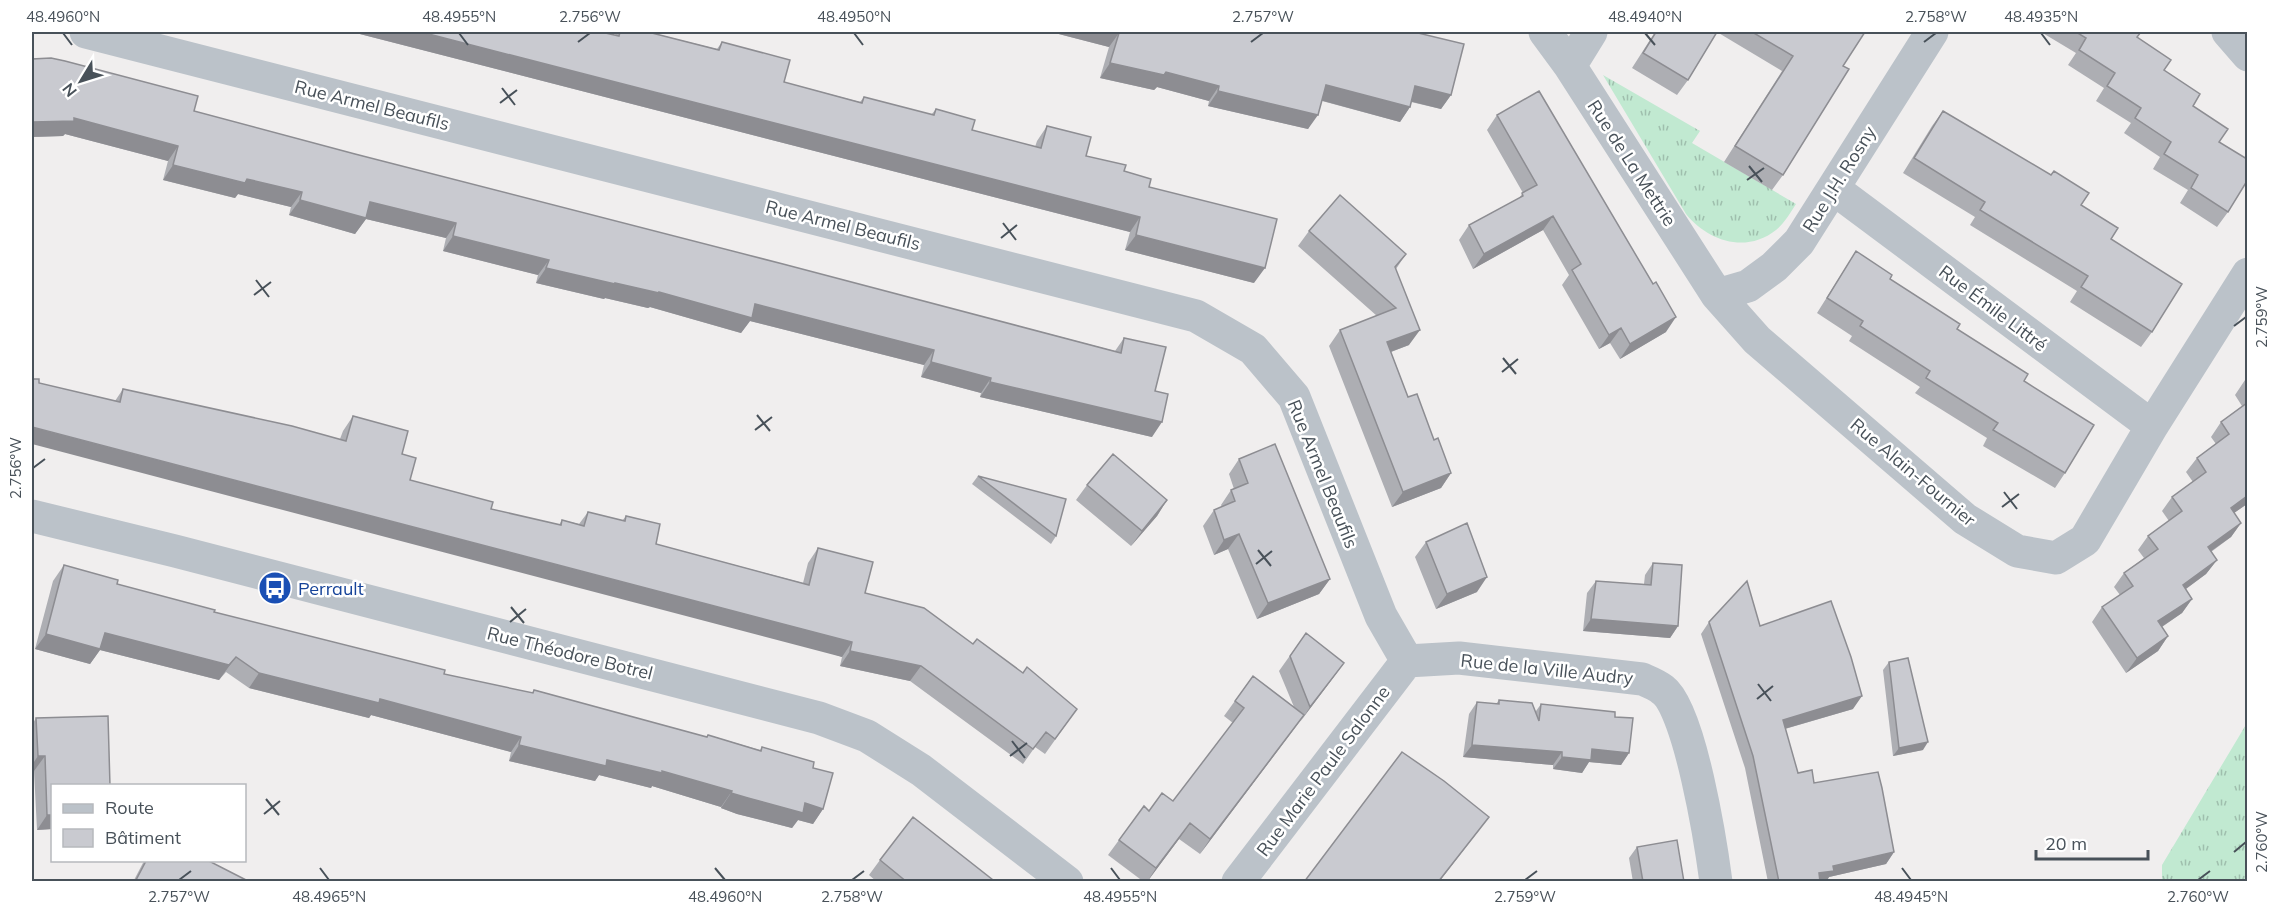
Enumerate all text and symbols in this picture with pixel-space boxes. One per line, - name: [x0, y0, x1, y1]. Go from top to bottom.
- text: 48.4960°N: [26, 7, 100, 26]
- text: 48.4955°N: [422, 7, 496, 26]
- text: 2.756°W: [559, 7, 621, 26]
- text: 48.4950°N: [817, 7, 891, 26]
- text: 2.757°W: [1232, 7, 1294, 26]
- text: 48.4940°N: [1608, 7, 1682, 26]
- text: 2.758°W: [1905, 7, 1967, 26]
- text: 48.4935°N: [2004, 7, 2078, 26]
- north arrow: [51, 51, 111, 111]
- street label: Rue Armel Beaufils: [292, 75, 452, 135]
- text: N: [58, 79, 81, 101]
- street label: Rue de La Mettrie: [1583, 95, 1681, 231]
- street label: Rue J.H. Rosny: [1797, 121, 1881, 236]
- street label: Rue Armel Beaufils: [763, 195, 923, 255]
- street label: Rue Émile Littré: [1934, 260, 2052, 356]
- text: 2.759°W: [2252, 286, 2271, 348]
- street label: Rue Armel Beaufils: [1283, 396, 1363, 552]
- street label: Rue Alain-Fournier: [1846, 413, 1981, 531]
- text: 2.756°W: [6, 437, 25, 499]
- bus stop icon: Perrault: [257, 570, 293, 606]
- place label: Perrault: [298, 577, 364, 600]
- street label: Rue Théodore Botrel: [485, 621, 655, 685]
- street label: Rue de la Ville Audry: [1460, 649, 1635, 690]
- street label: Rue Marie Paule Salonne: [1251, 681, 1395, 861]
- legend: [51, 784, 246, 862]
- text: Route: [105, 796, 154, 819]
- text: 2.760°W: [2252, 811, 2271, 873]
- scale bar: [2036, 823, 2148, 861]
- text: Bâtiment: [105, 826, 181, 849]
- text: 20 m: [2045, 832, 2087, 855]
- text: 2.757°W: [148, 887, 210, 906]
- text: 48.4965°N: [292, 887, 366, 906]
- text: 48.4960°N: [688, 887, 762, 906]
- text: 2.758°W: [821, 887, 883, 906]
- text: 48.4955°N: [1083, 887, 1157, 906]
- text: 2.759°W: [1494, 887, 1556, 906]
- text: 48.4945°N: [1874, 887, 1948, 906]
- text: 2.760°W: [2167, 887, 2229, 906]

